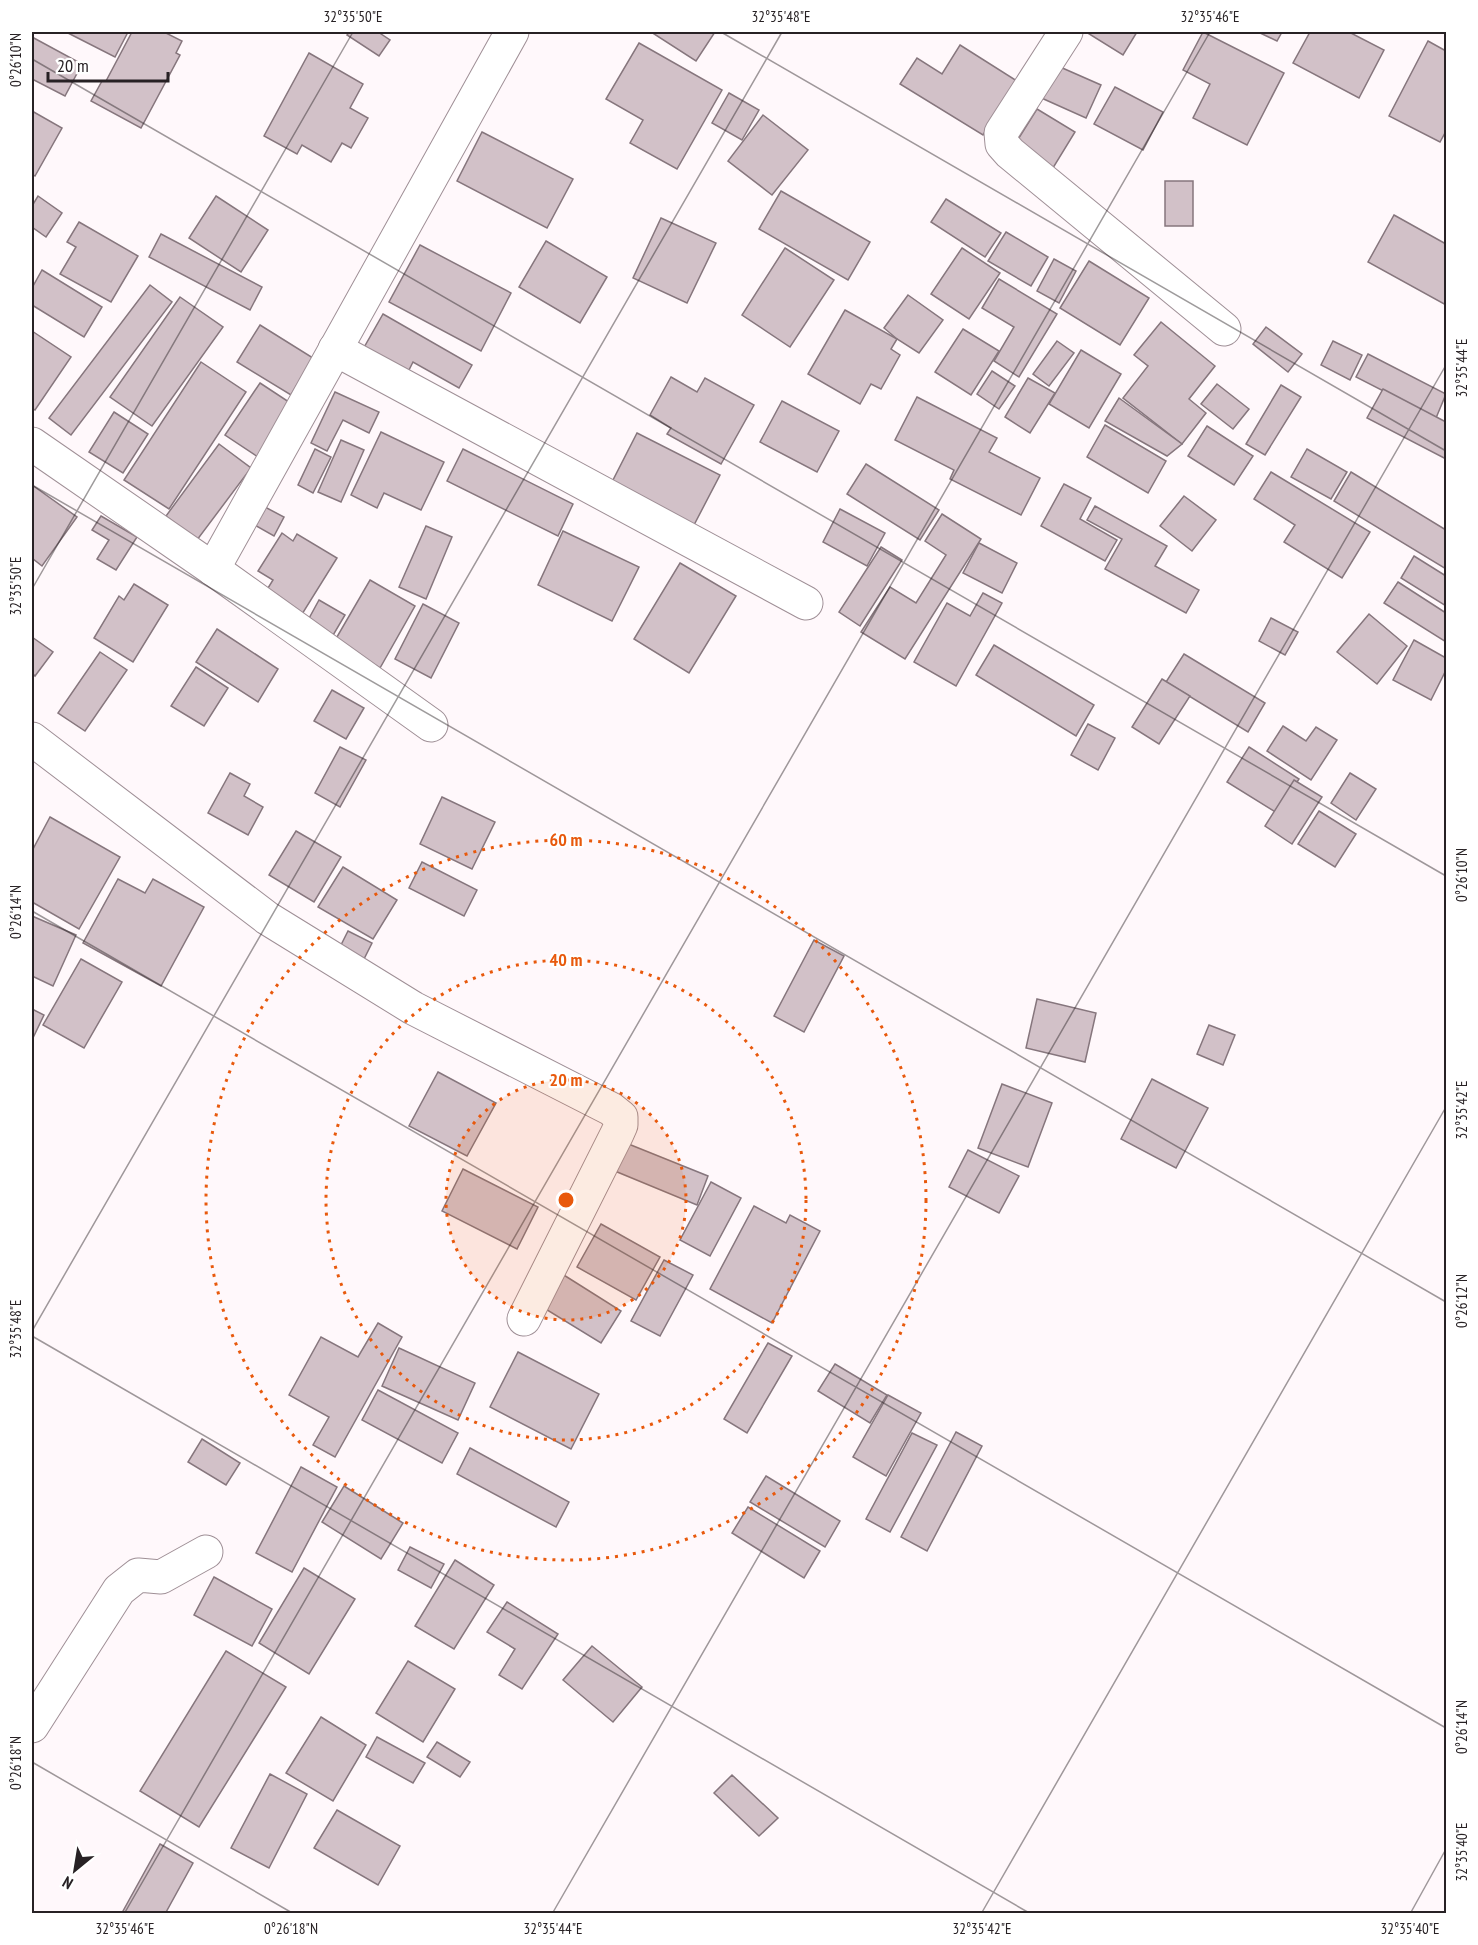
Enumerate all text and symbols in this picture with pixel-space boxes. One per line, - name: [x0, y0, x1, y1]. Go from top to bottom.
- text: 32°35'50"E: [323, 7, 383, 26]
- text: 32°35'48"E: [751, 7, 811, 26]
- text: 32°35'46"E: [1180, 7, 1240, 26]
- text: 0°26'10"N: [6, 33, 25, 87]
- scale bar: [48, 45, 168, 83]
- text: 20 m: [57, 54, 89, 77]
- text: 32°35'44"E: [1452, 338, 1471, 398]
- text: 32°35'50"E: [6, 556, 25, 616]
- text: 60 m: [550, 828, 582, 851]
- text: 0°26'10"N: [1452, 848, 1471, 902]
- text: 0°26'14"N: [6, 885, 25, 939]
- text: 40 m: [550, 948, 582, 971]
- text: 20 m: [550, 1068, 582, 1091]
- text: 32°35'42"E: [1452, 1080, 1471, 1140]
- centre of rings: [556, 1190, 576, 1210]
- text: 0°26'12"N: [1452, 1274, 1471, 1328]
- text: 32°35'48"E: [6, 1299, 25, 1359]
- text: 0°26'14"N: [1452, 1700, 1471, 1754]
- text: 0°26'18"N: [6, 1736, 25, 1790]
- text: 32°35'40"E: [1452, 1822, 1471, 1882]
- north arrow: [45, 1840, 105, 1900]
- text: N: [59, 1872, 76, 1894]
- text: 32°35'46"E: [95, 1919, 155, 1938]
- text: 0°26'18"N: [264, 1919, 318, 1938]
- text: 32°35'44"E: [523, 1919, 583, 1938]
- text: 32°35'42"E: [952, 1919, 1012, 1938]
- text: 32°35'40"E: [1380, 1919, 1440, 1938]

